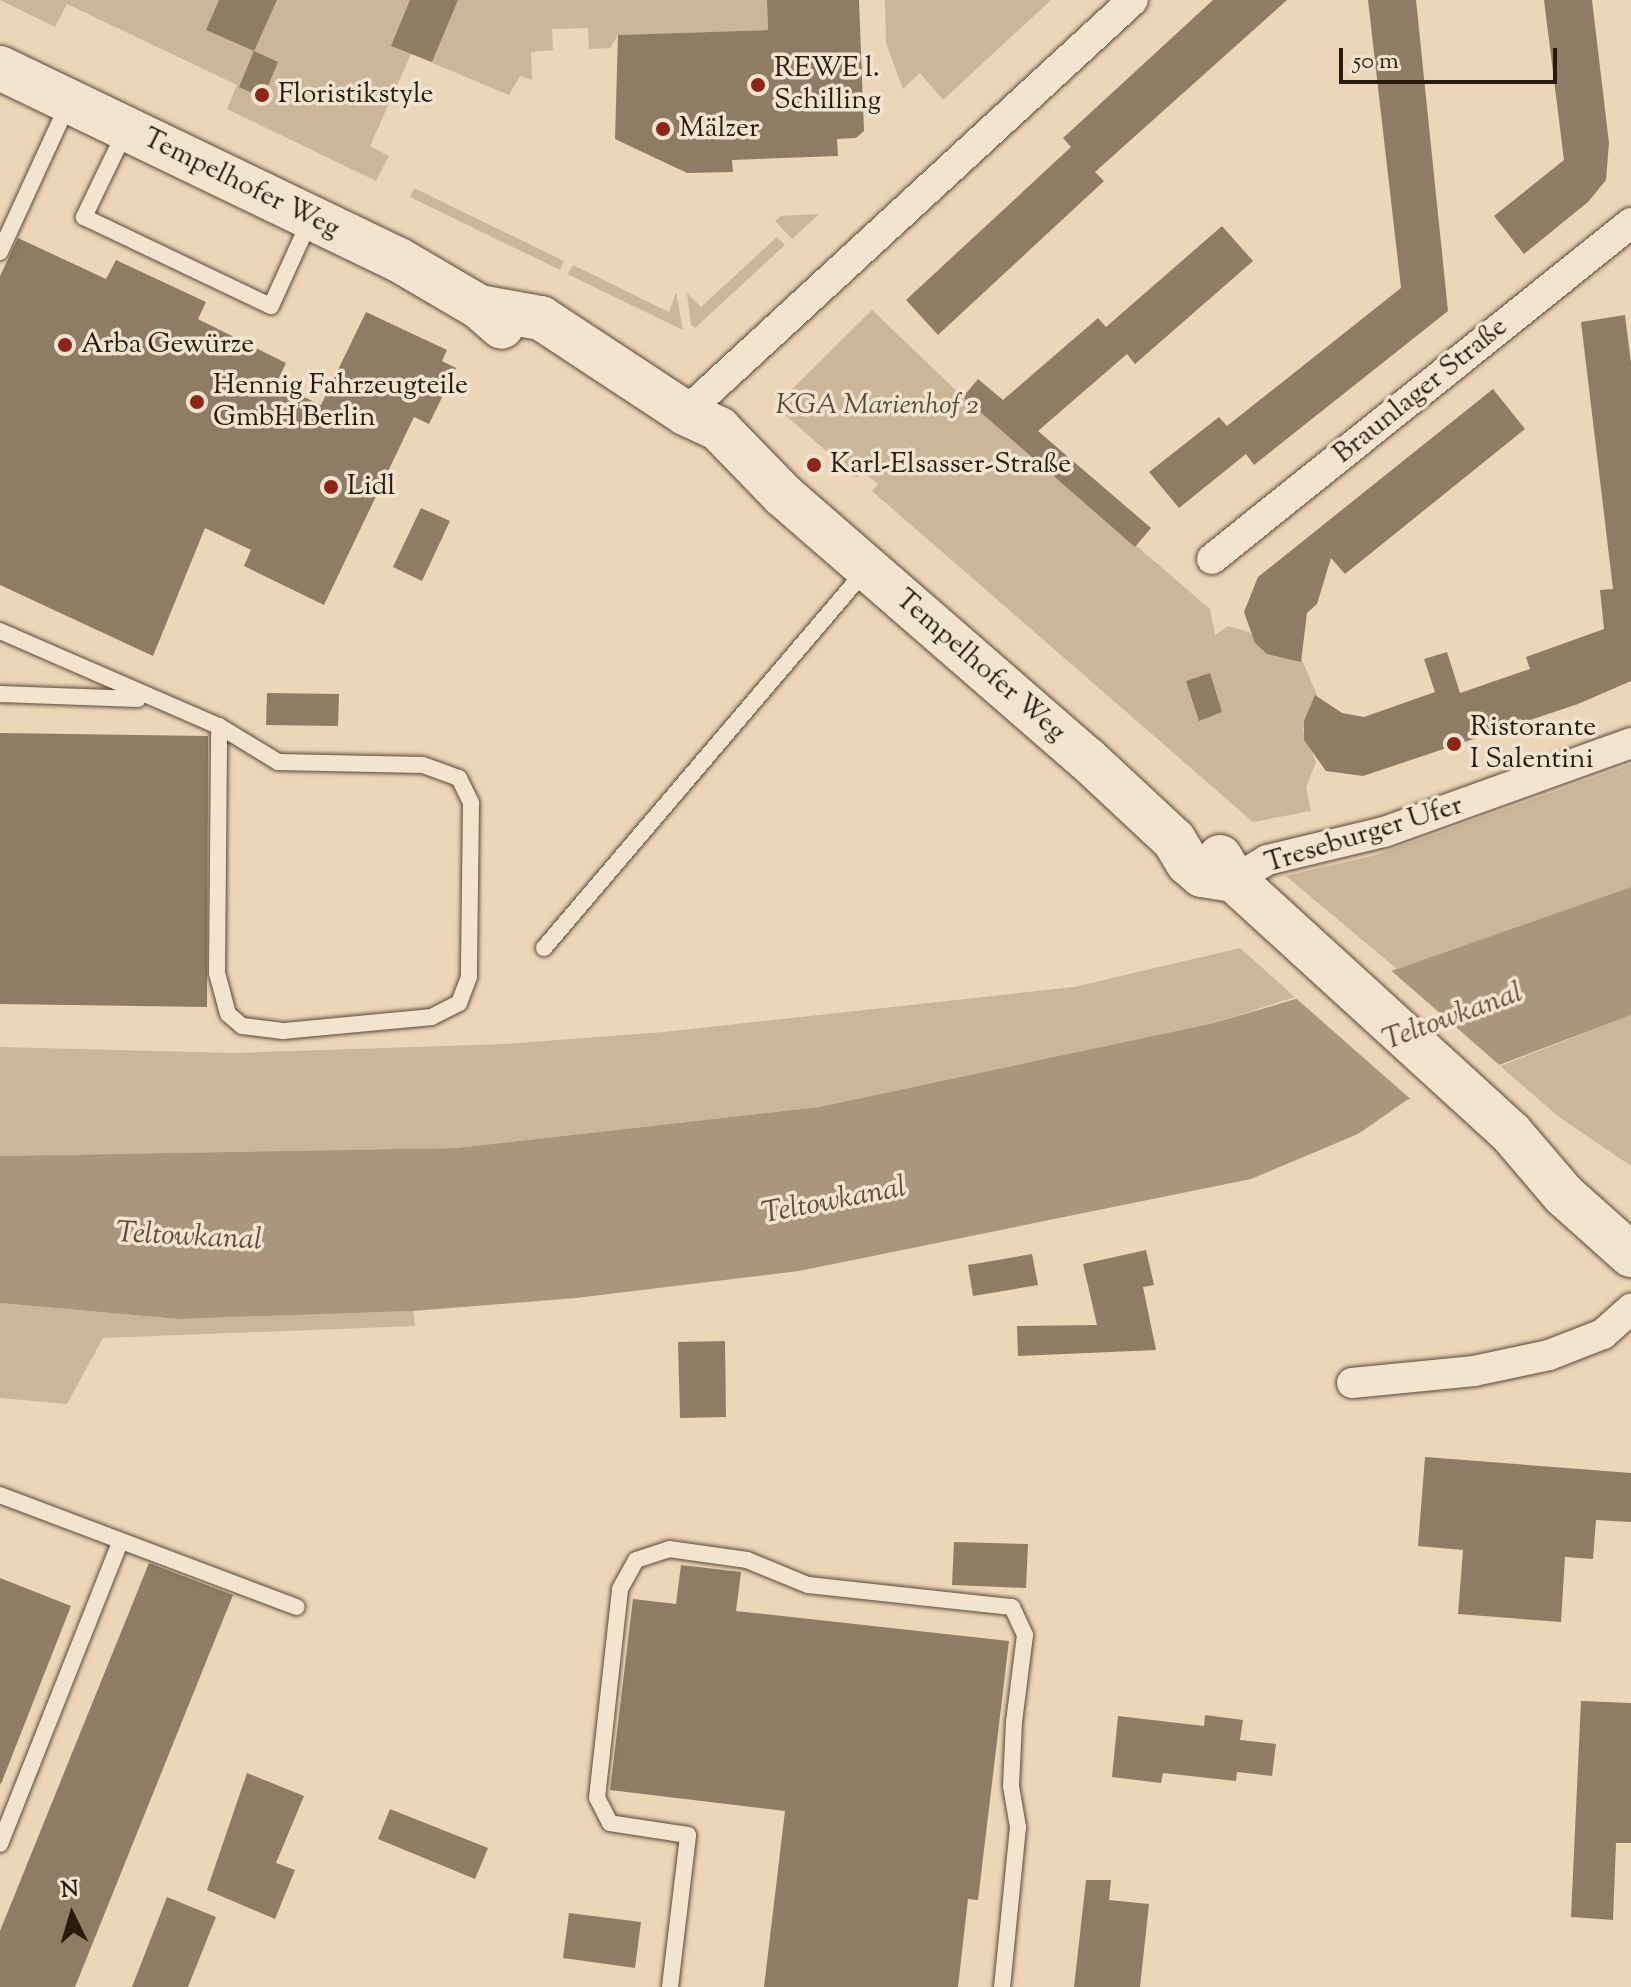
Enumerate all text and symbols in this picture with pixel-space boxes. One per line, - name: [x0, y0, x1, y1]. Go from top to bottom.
- scale bar: [1343, 32, 1561, 82]
- text: 50 m: [1353, 45, 1399, 79]
- place label: REWE l. Schilling: [774, 52, 881, 118]
- marker: REWE l. Schilling: [749, 76, 767, 94]
- place label: Floristikstyle: [278, 78, 434, 112]
- marker: Floristikstyle: [253, 86, 271, 104]
- place label: Mälzer: [679, 112, 760, 146]
- marker: Mälzer: [654, 120, 672, 138]
- street label: Tempelhofer Weg: [137, 122, 345, 246]
- street label: Braunlager Straße: [1327, 311, 1515, 471]
- place label: Arba Gewürze: [81, 328, 254, 362]
- marker: Arba Gewürze: [56, 336, 74, 354]
- place label: Hennig Fahrzeugteile GmbH Berlin: [213, 369, 468, 435]
- park label: KGA Marienhof 2: [776, 389, 978, 423]
- marker: Hennig Fahrzeugteile GmbH Berlin: [188, 393, 206, 411]
- place label: Karl-Elsasser-Straße: [830, 448, 1071, 482]
- marker: Karl-Elsasser-Straße: [805, 456, 823, 474]
- place label: Lidl: [347, 470, 395, 504]
- marker: Lidl: [322, 478, 340, 496]
- street label: Tempelhofer Weg: [888, 583, 1072, 749]
- place label: Ristorante I Salentini: [1470, 711, 1596, 777]
- marker: Ristorante I Salentini: [1445, 735, 1463, 753]
- street label: Treseburger Ufer: [1261, 789, 1467, 881]
- water label: Teltowkanal: [1378, 976, 1528, 1060]
- water label: Teltowkanal: [759, 1170, 909, 1234]
- water label: Teltowkanal: [115, 1216, 263, 1260]
- text: N: [60, 1874, 80, 1908]
- north arrow: [32, 1875, 112, 1955]

